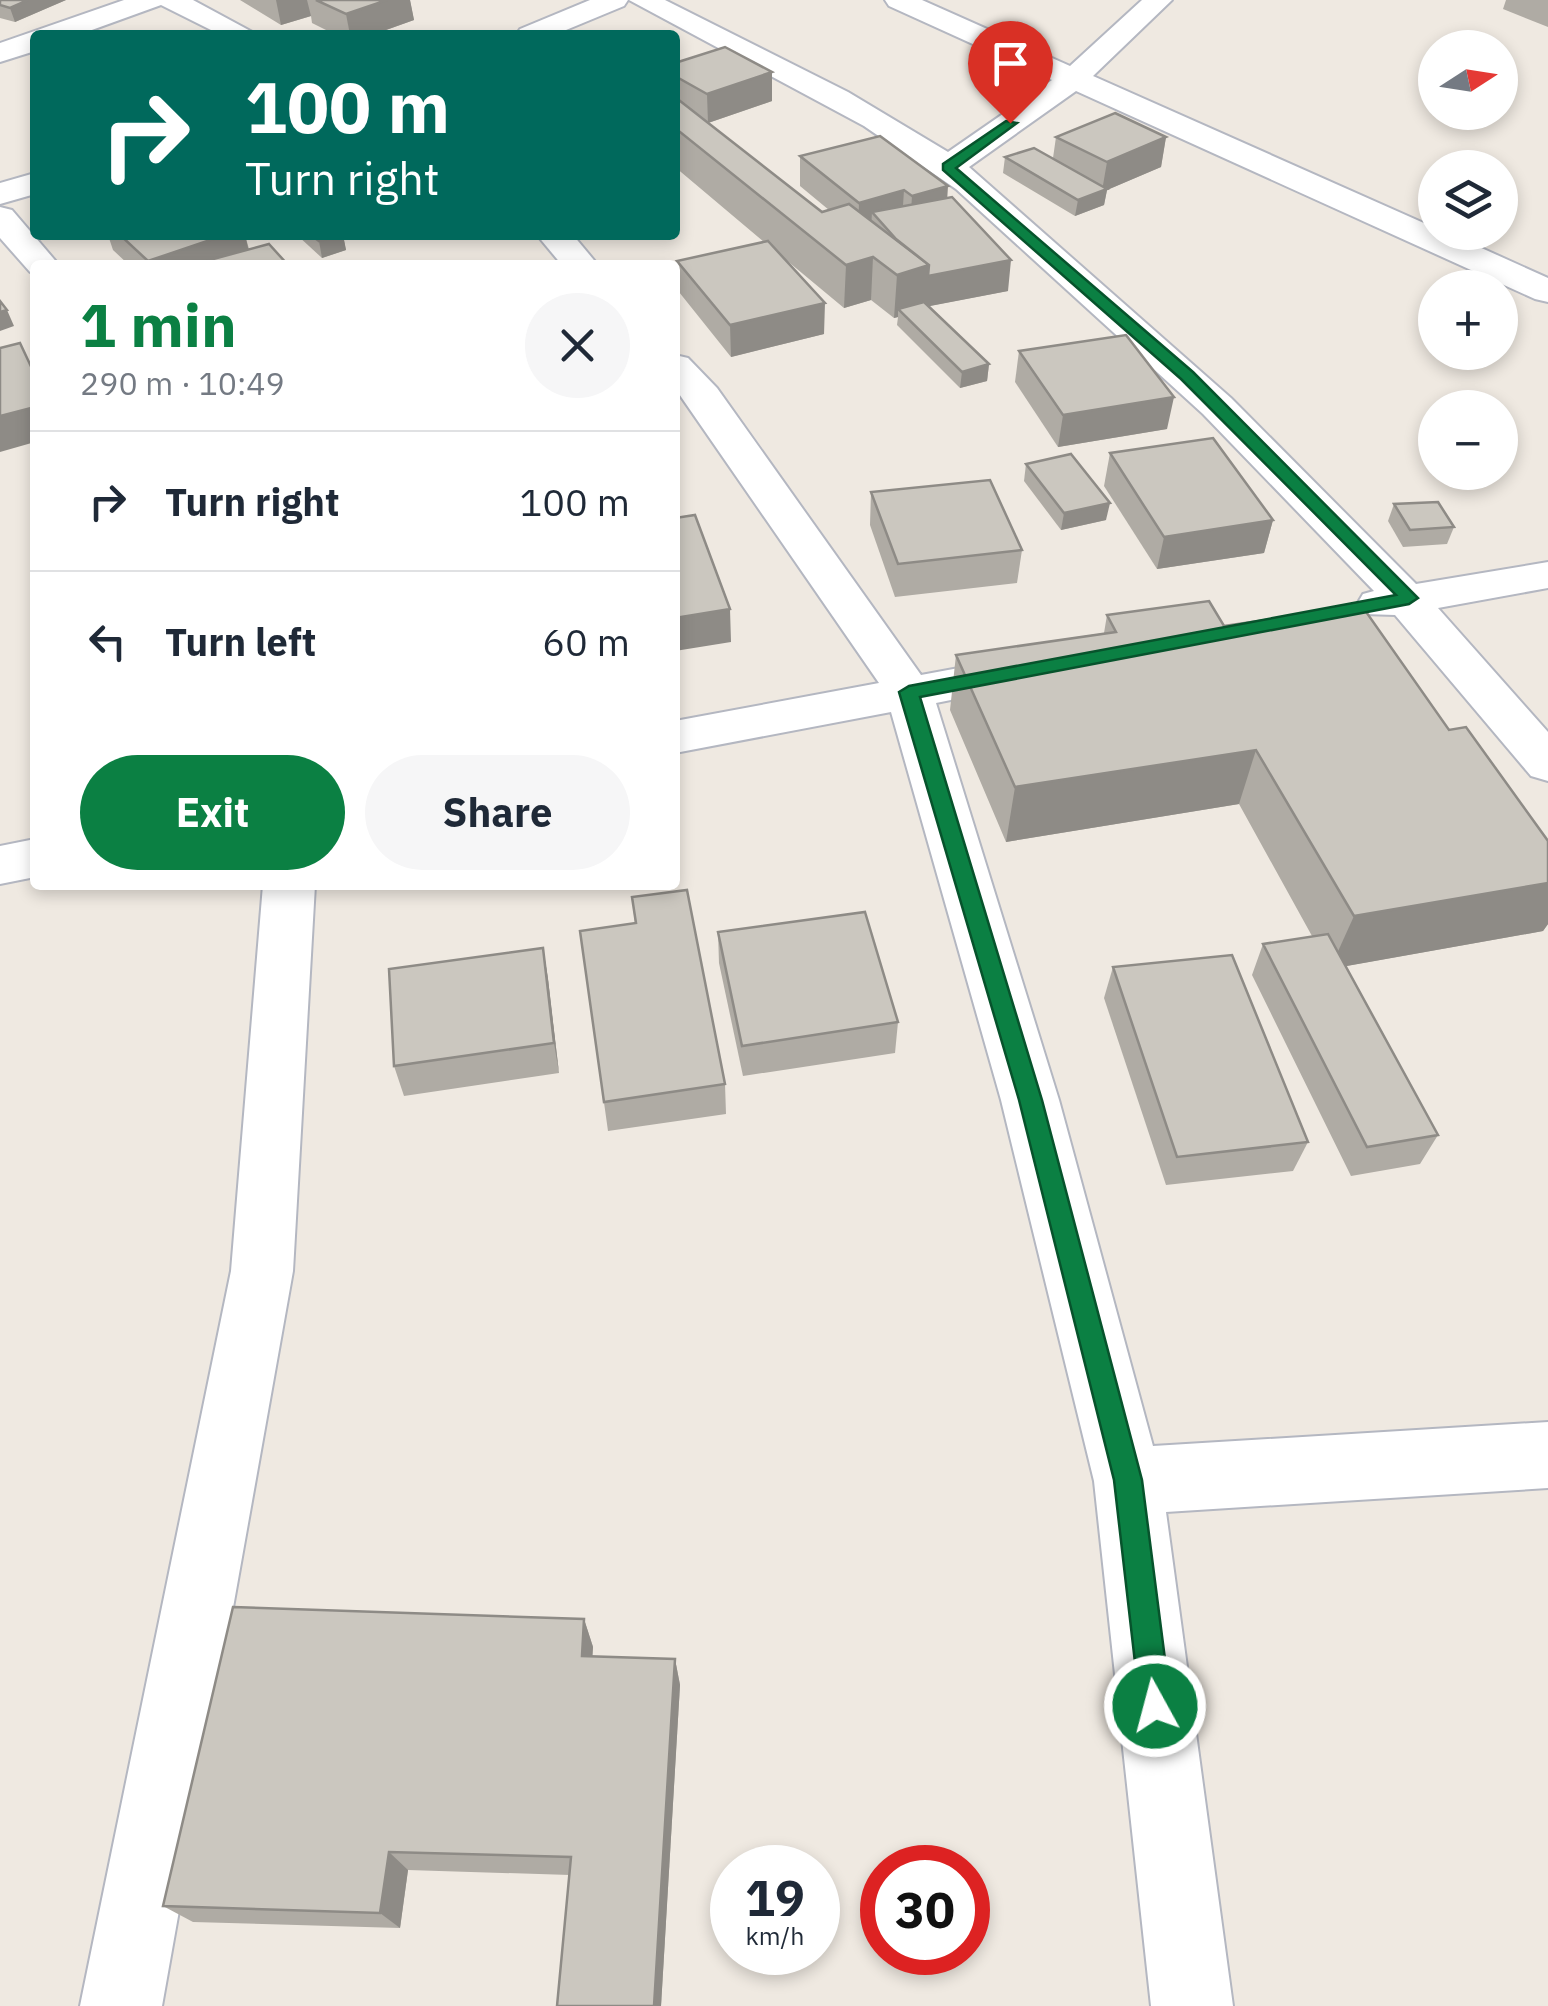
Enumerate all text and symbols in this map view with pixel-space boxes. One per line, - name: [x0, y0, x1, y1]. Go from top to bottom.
- pin: [968, 21, 1053, 124]
- north arrow: [1418, 30, 1518, 130]
- map controls: [1418, 30, 1518, 490]
- icon: arrive: [983, 36, 1038, 91]
- text: 100 m: [245, 61, 450, 152]
- icon: right: [80, 70, 210, 200]
- text: Turn right: [245, 149, 440, 207]
- button: layers: [1418, 150, 1518, 250]
- button: +: [1418, 270, 1518, 370]
- text: 1 min: [80, 285, 237, 364]
- button: close: [525, 293, 630, 398]
- text: 290 m · 10:49: [80, 362, 285, 404]
- button: −: [1418, 390, 1518, 490]
- icon: right: [80, 474, 135, 529]
- text: Turn right: [165, 477, 340, 526]
- text: 100 m: [519, 477, 630, 526]
- icon: left: [80, 614, 135, 669]
- text: Turn left: [165, 617, 316, 666]
- text: 60 m: [542, 617, 630, 666]
- button: Exit: [80, 755, 345, 870]
- button: Share: [365, 755, 630, 870]
- position arrow: [1103, 1654, 1207, 1758]
- speed limit sign: 30: [860, 1845, 990, 1975]
- text: 19: [745, 1865, 805, 1930]
- text: km/h: [746, 1919, 804, 1952]

